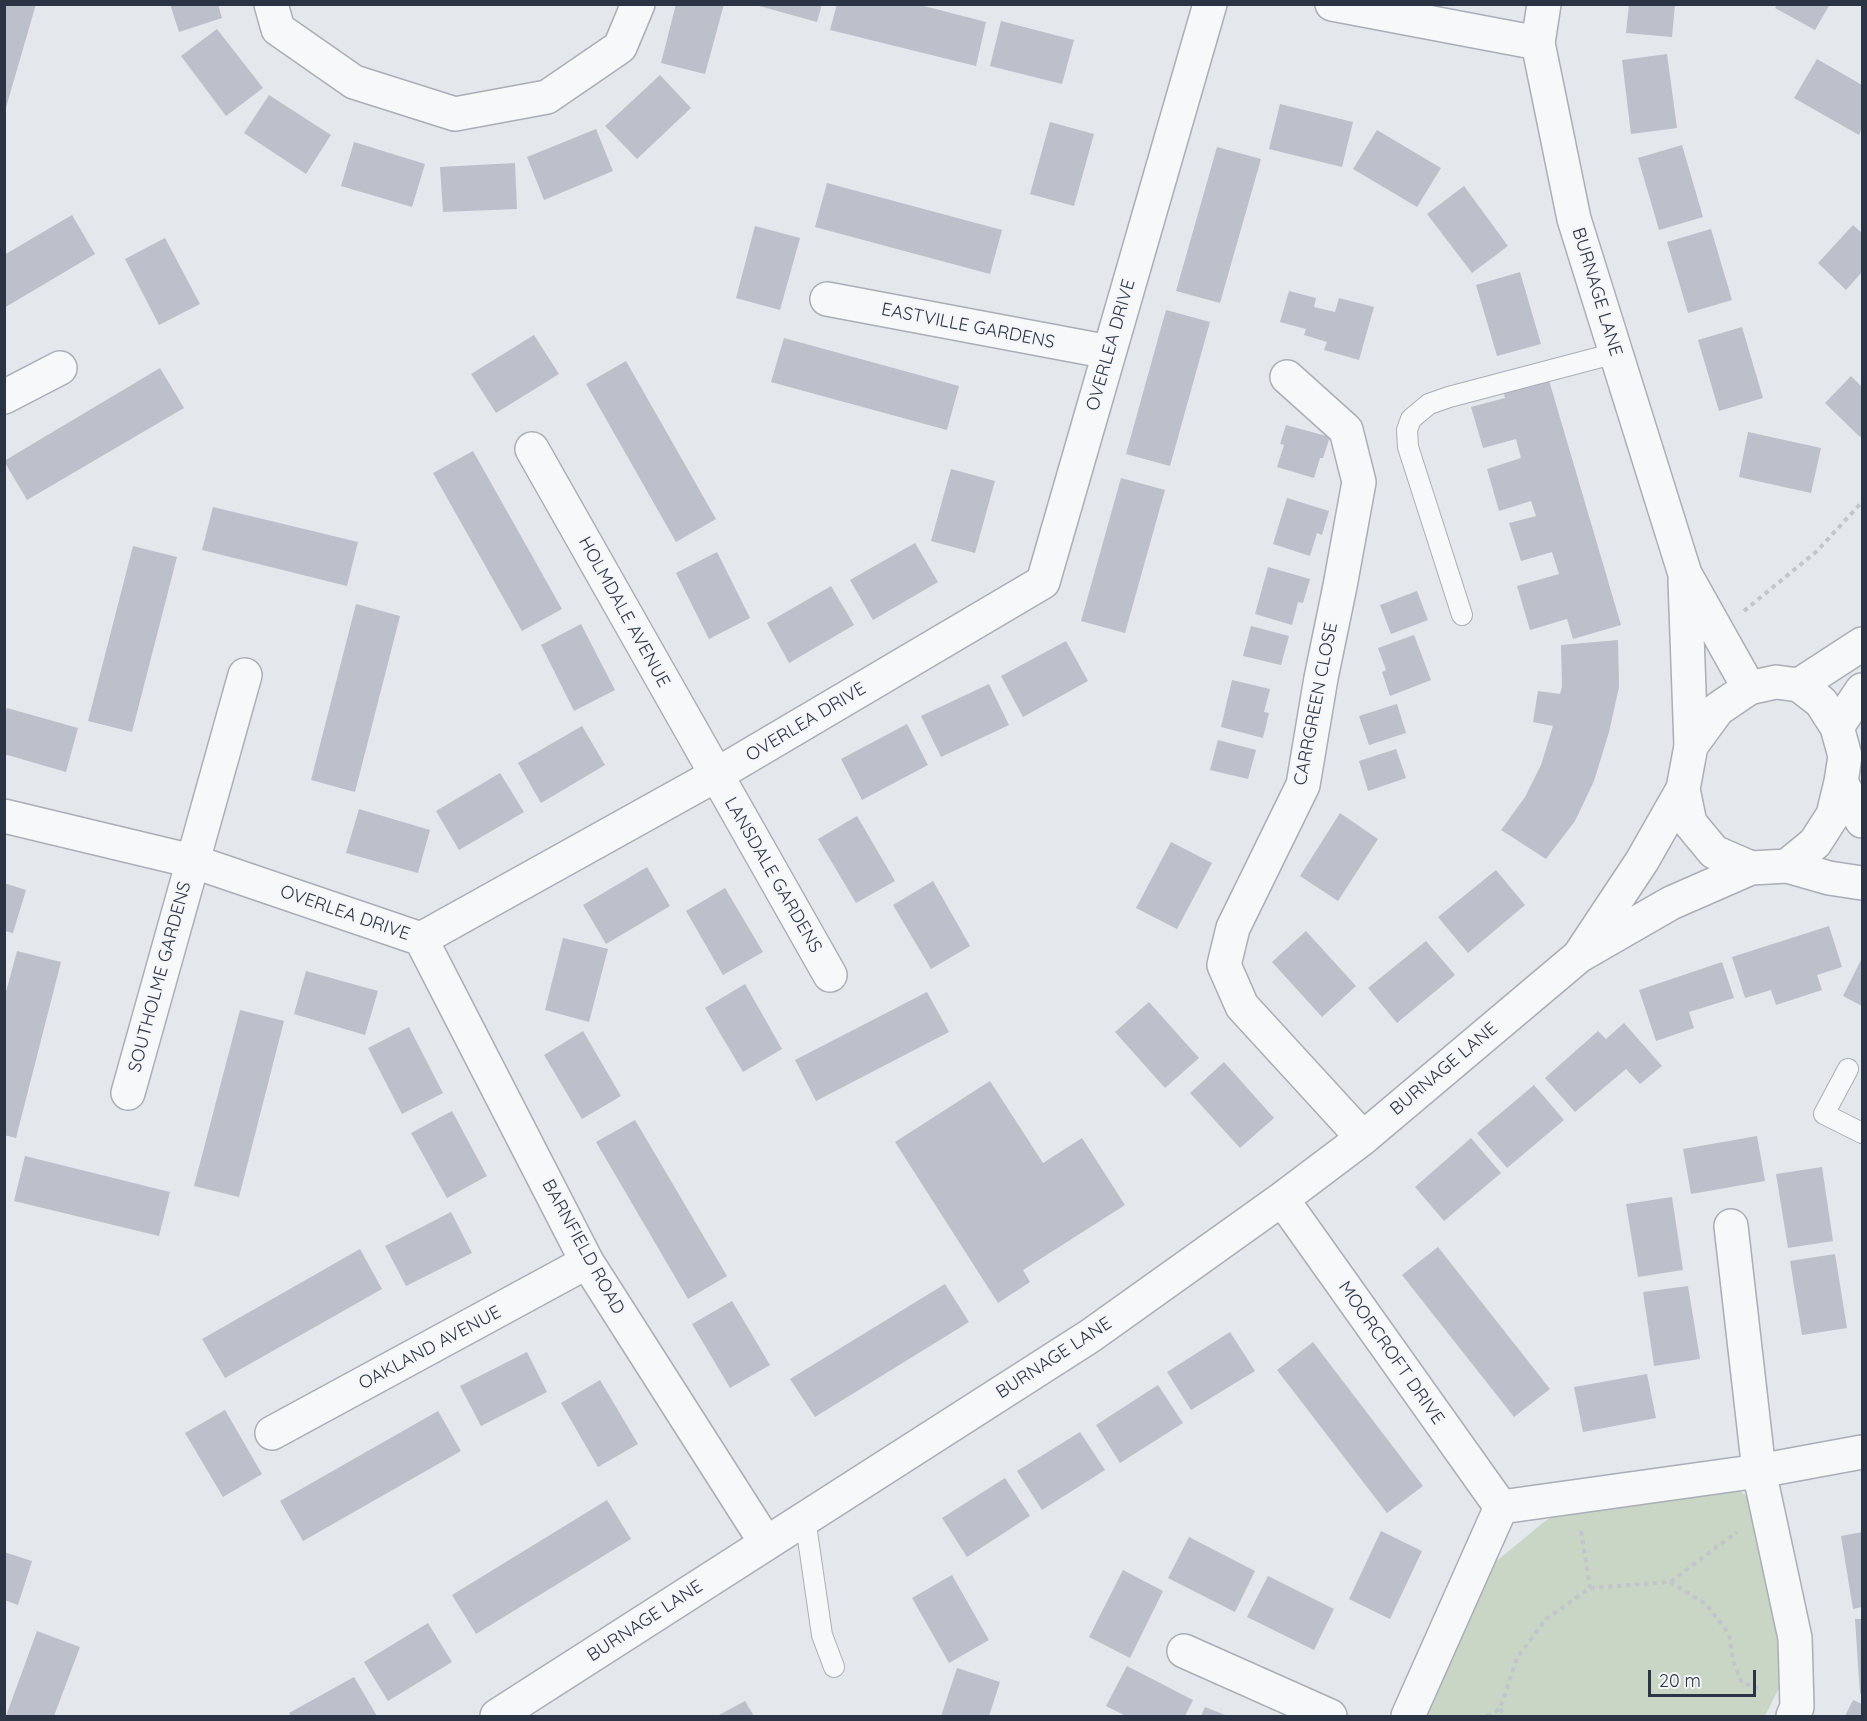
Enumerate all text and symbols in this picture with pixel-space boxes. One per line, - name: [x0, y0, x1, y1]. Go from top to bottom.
- street label: BURNAGE LANE: [1567, 225, 1627, 359]
- street label: OVERLEA DRIVE: [1082, 277, 1140, 413]
- street label: EASTVILLE GARDENS: [879, 299, 1057, 353]
- street label: HOLMDALE AVENUE: [574, 533, 674, 691]
- street label: CARRGREEN CLOSE: [1290, 621, 1342, 787]
- street label: OVERLEA DRIVE: [742, 678, 870, 766]
- street label: LANSDALE GARDENS: [720, 793, 826, 957]
- street label: SOUTHOLME GARDENS: [124, 879, 196, 1075]
- street label: OVERLEA DRIVE: [277, 881, 413, 945]
- street label: BURNAGE LANE: [1386, 1018, 1502, 1120]
- street label: BARNFIELD ROAD: [537, 1176, 629, 1318]
- street label: MOORCROFT DRIVE: [1333, 1277, 1449, 1429]
- street label: OAKLAND AVENUE: [355, 1301, 505, 1395]
- street label: BURNAGE LANE: [992, 1313, 1116, 1403]
- street label: BURNAGE LANE: [583, 1576, 707, 1666]
- scale bar: [1651, 1658, 1759, 1696]
- text: 20 m: [1659, 1669, 1701, 1692]

